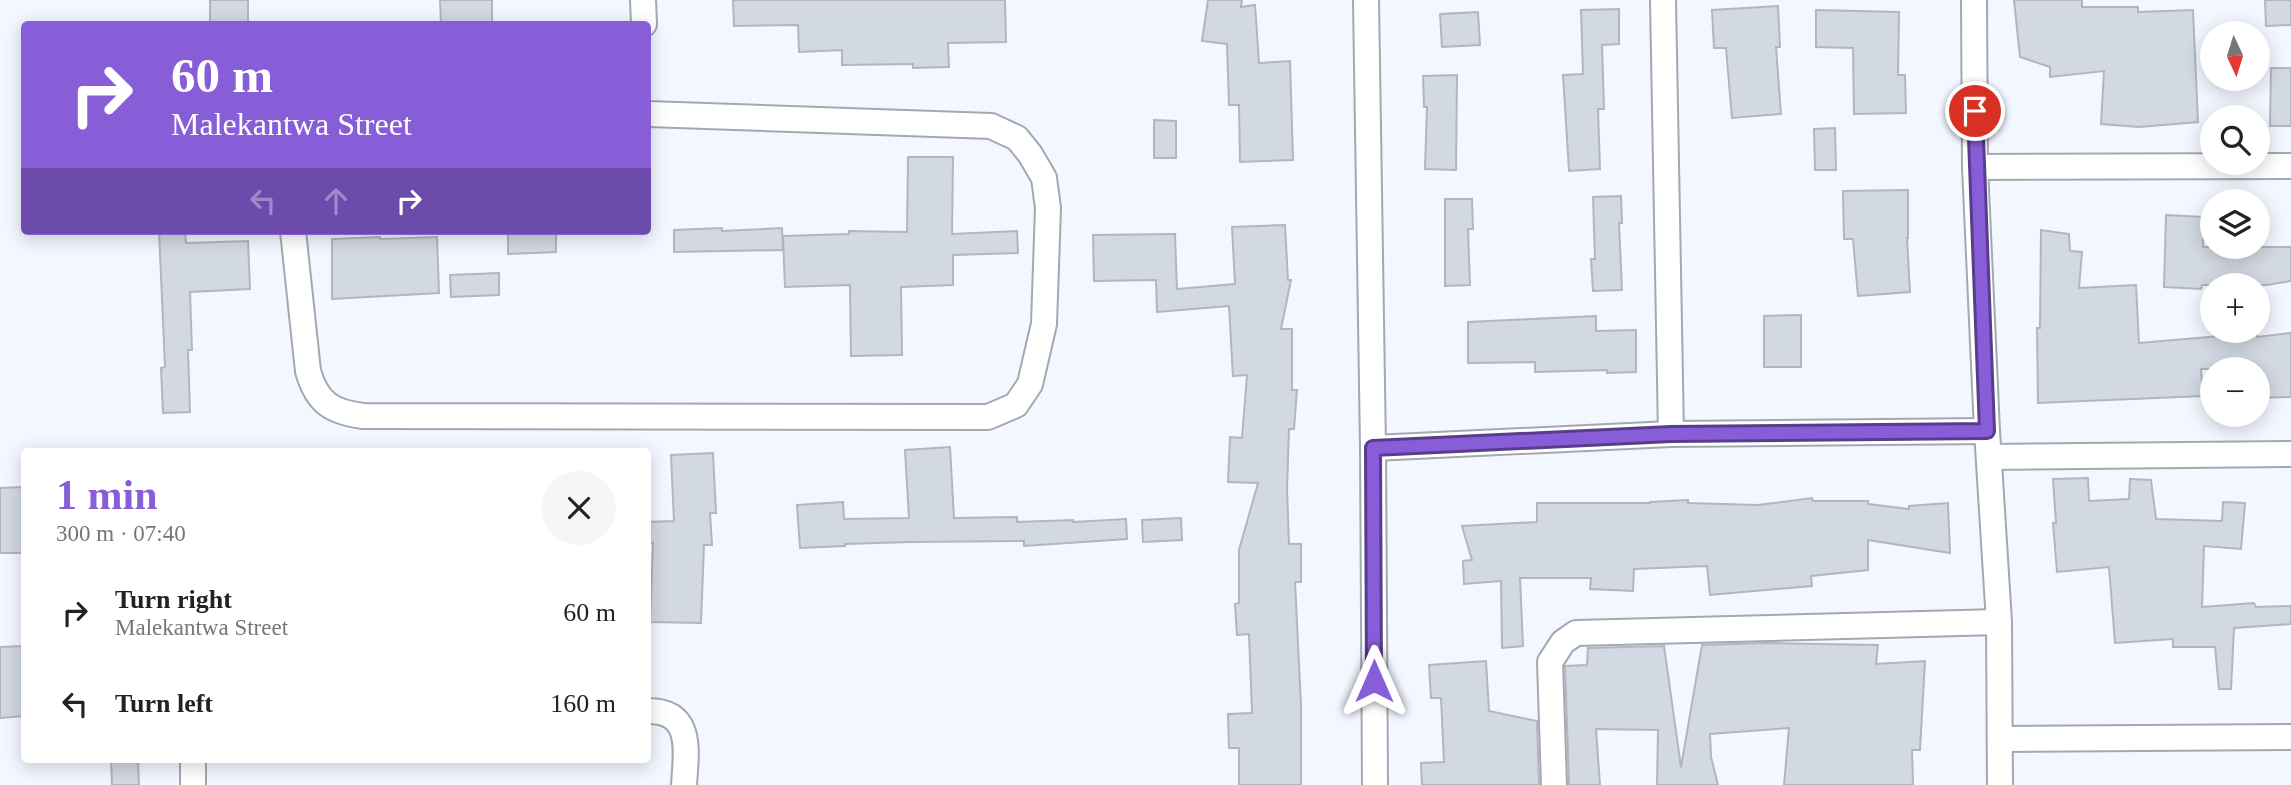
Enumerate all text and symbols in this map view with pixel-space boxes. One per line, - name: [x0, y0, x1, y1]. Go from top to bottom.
- north arrow: [2200, 21, 2270, 91]
- map controls: [2200, 21, 2270, 427]
- text: 60 m: [171, 48, 273, 103]
- icon: right: [56, 49, 147, 140]
- pin: [1945, 81, 2005, 141]
- icon: arrive: [1956, 92, 1994, 130]
- button: search: [2200, 105, 2270, 175]
- text: Malekantwa Street: [171, 106, 412, 142]
- icon: left: [244, 182, 282, 220]
- icon: ahead: [317, 182, 355, 220]
- icon: right: [390, 182, 428, 220]
- button: layers: [2200, 189, 2270, 259]
- button: +: [2200, 273, 2270, 343]
- button: −: [2200, 357, 2270, 427]
- button: close: [542, 471, 616, 545]
- text: 1 min: [56, 472, 158, 518]
- text: 300 m · 07:40: [56, 521, 186, 546]
- text: Turn right: [115, 585, 232, 614]
- icon: right: [56, 594, 94, 632]
- text: 60 m: [563, 598, 616, 627]
- text: Malekantwa Street: [115, 615, 288, 640]
- position arrow: [1337, 644, 1411, 718]
- icon: left: [56, 685, 94, 723]
- text: Turn left: [115, 689, 213, 718]
- text: 160 m: [550, 689, 616, 718]

